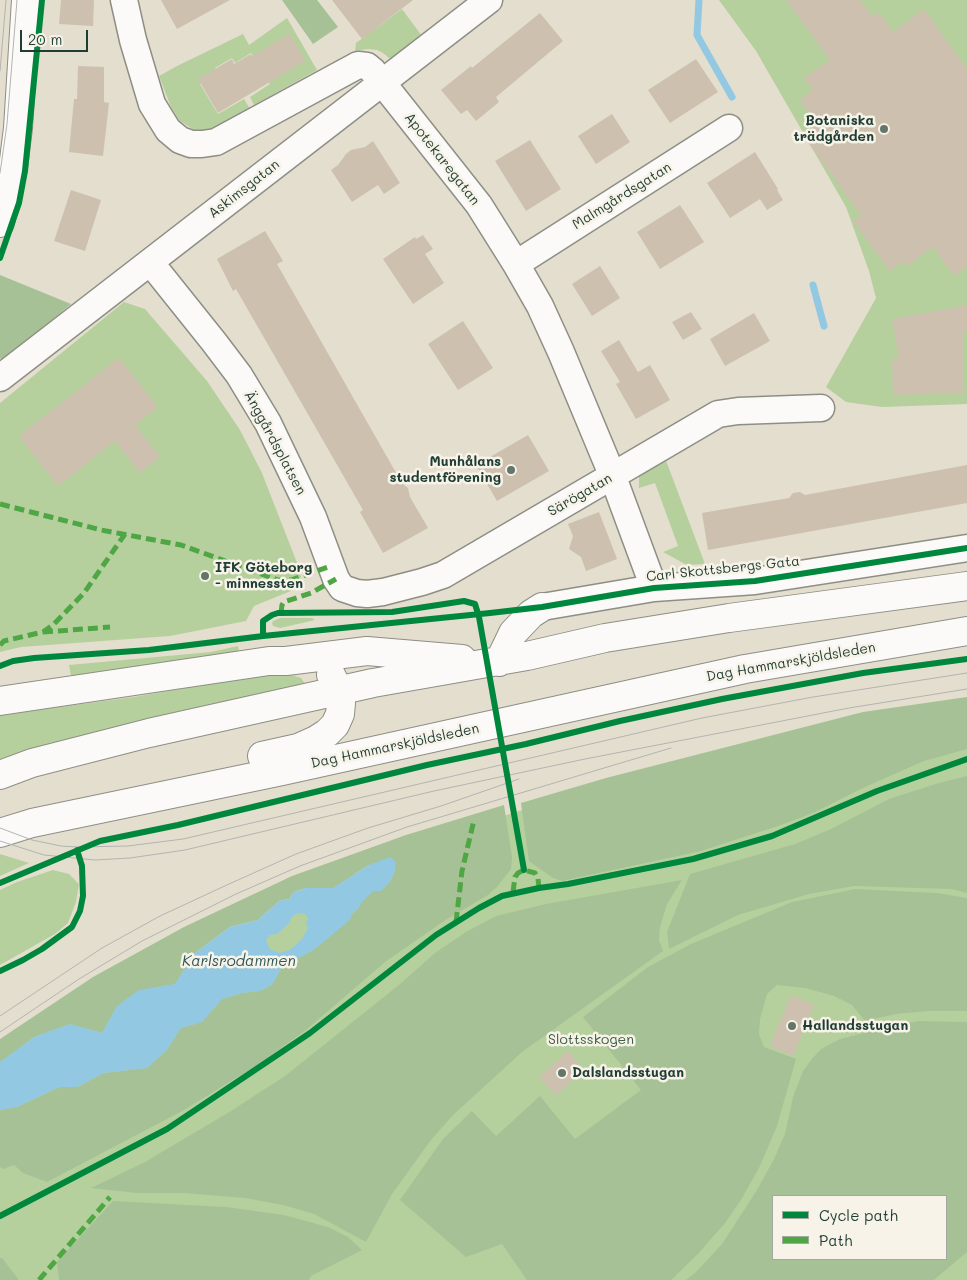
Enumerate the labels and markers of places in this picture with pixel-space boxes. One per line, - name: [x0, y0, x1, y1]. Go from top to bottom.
- place label: Botaniska trädgården: [794, 113, 874, 146]
- marker: Botaniska trädgården: [878, 123, 890, 135]
- place label: Munhålans studentförening: [390, 454, 501, 487]
- marker: Munhålans studentförening: [505, 464, 517, 476]
- place label: IFK Göteborg - minnessten: [215, 560, 312, 592]
- marker: IFK Göteborg - minnessten: [199, 570, 211, 582]
- place label: Hallandsstugan: [802, 1018, 908, 1034]
- marker: Hallandsstugan: [786, 1020, 798, 1032]
- place label: Dalslandsstugan: [572, 1065, 684, 1081]
- marker: Dalslandsstugan: [556, 1067, 568, 1079]

